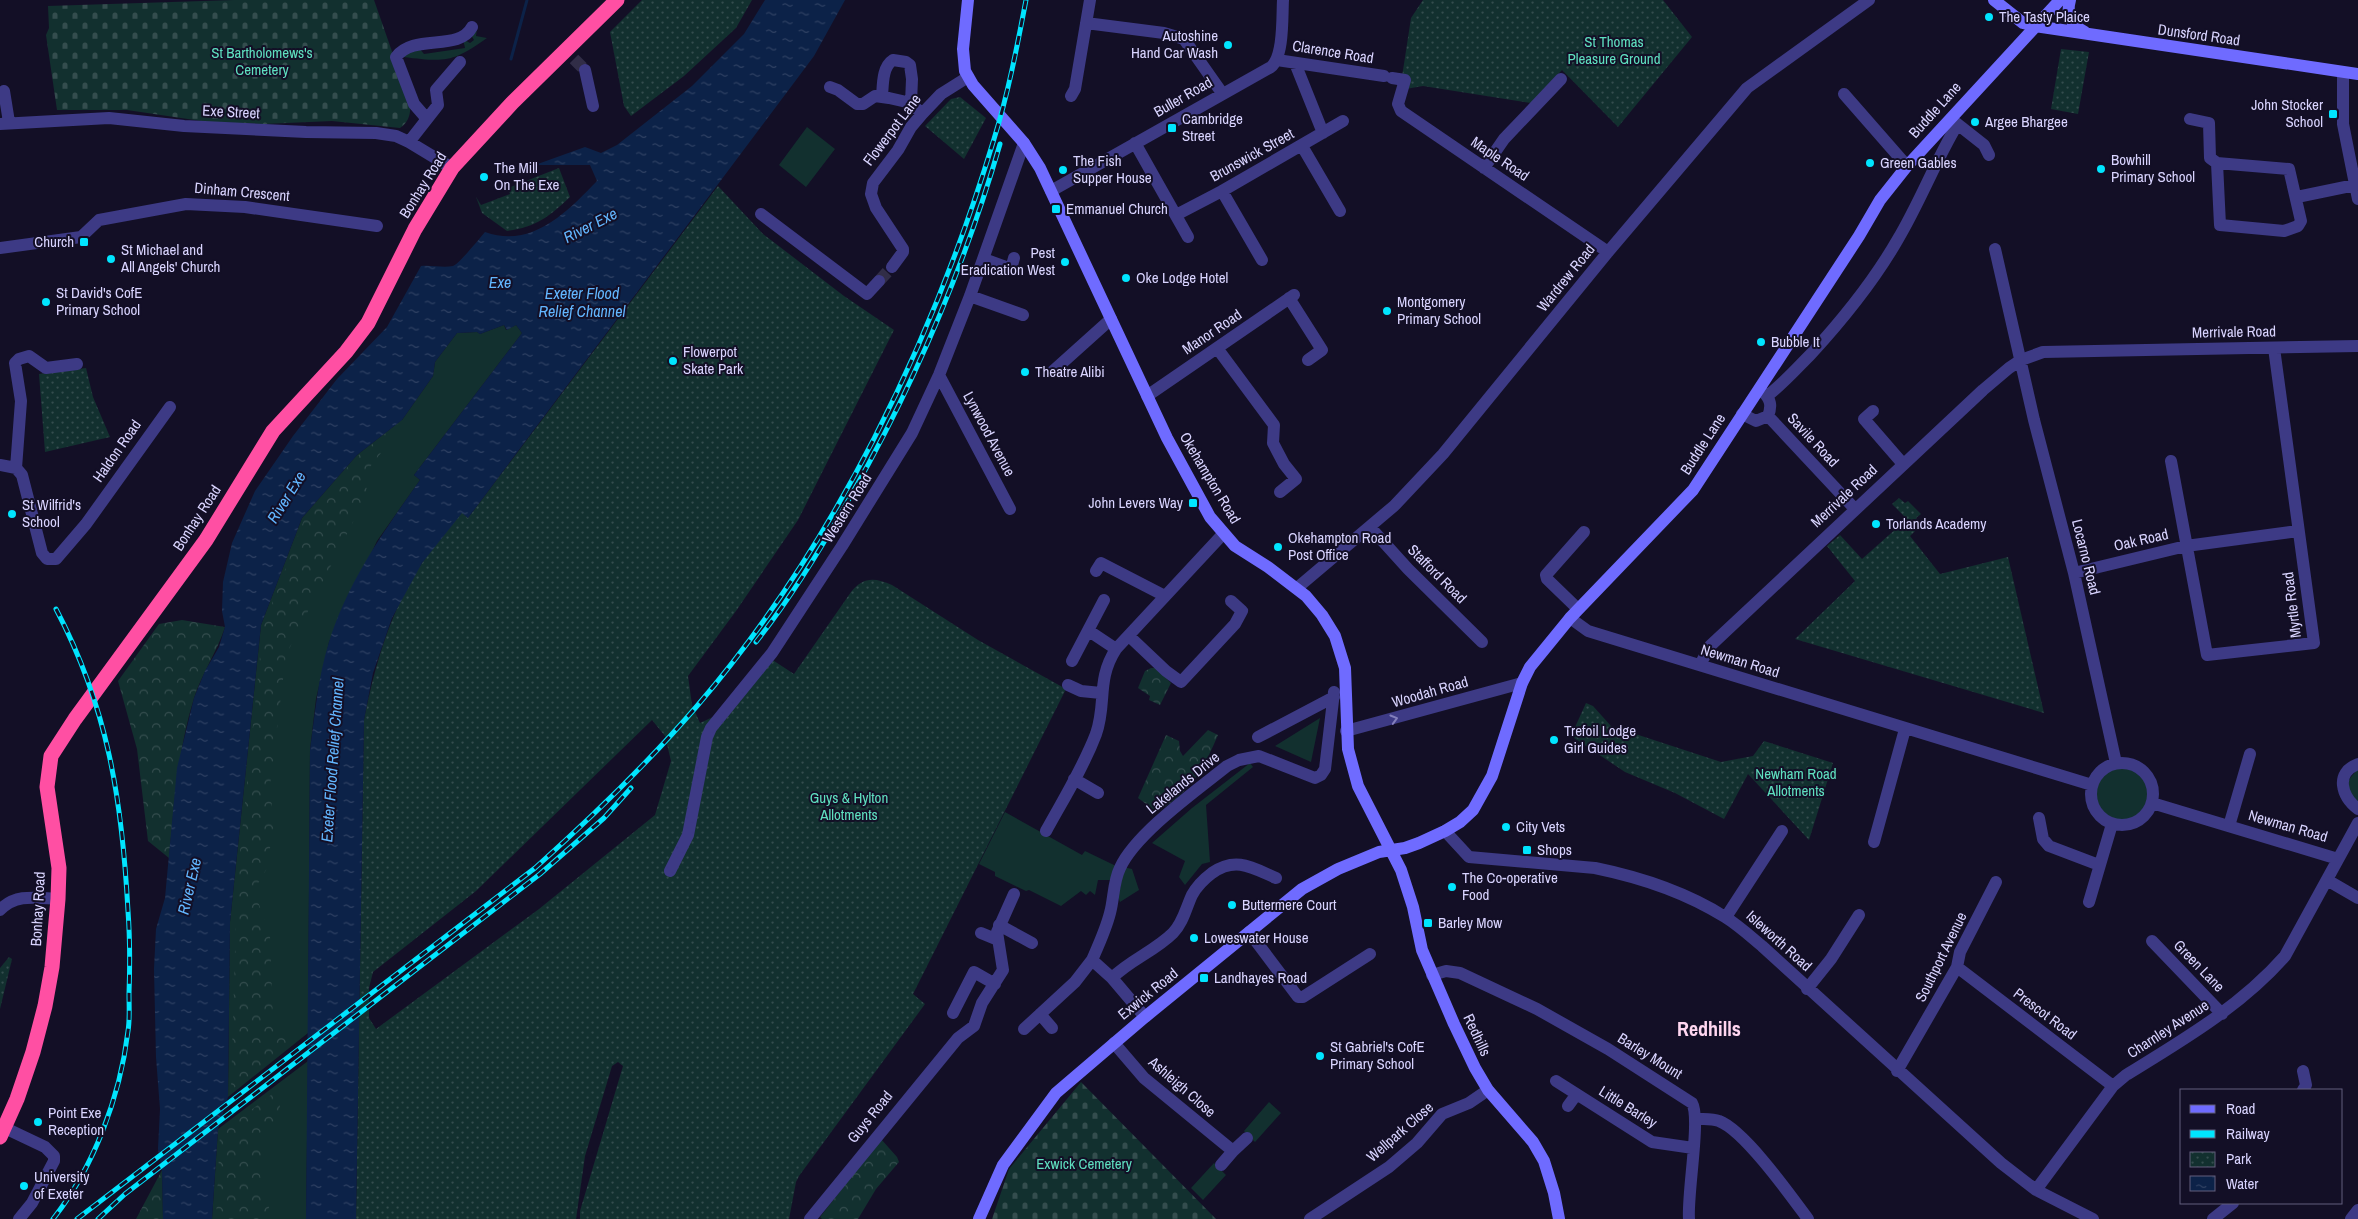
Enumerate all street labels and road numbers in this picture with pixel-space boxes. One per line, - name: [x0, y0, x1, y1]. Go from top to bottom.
- street label: Dunsford Road: [2157, 18, 2241, 51]
- street label: Clarence Road: [1291, 35, 1375, 68]
- street label: Buller Road: [1150, 71, 1216, 122]
- street label: Buddle Lane: [1904, 77, 1966, 142]
- street label: Flowerpot Lane: [858, 89, 926, 170]
- street label: Exe Street: [202, 100, 261, 124]
- street label: Brunswick Street: [1206, 123, 1298, 186]
- street label: Maple Road: [1467, 131, 1534, 186]
- street label: Bonhay Road: [394, 148, 451, 222]
- street label: Dinham Crescent: [193, 177, 291, 206]
- street label: Wardrew Road: [1532, 239, 1599, 316]
- street label: Manor Road: [1178, 304, 1246, 359]
- street label: Merrivale Road: [2192, 320, 2276, 343]
- street label: Lynwood Avenue: [958, 388, 1021, 480]
- street label: Savile Road: [1783, 408, 1844, 471]
- street label: Buddle Lane: [1675, 409, 1730, 478]
- street label: Haldon Road: [87, 415, 146, 486]
- street label: Okehampton Road: [1175, 428, 1246, 527]
- street label: Merrivale Road: [1806, 459, 1882, 532]
- street label: Western Road: [817, 469, 876, 547]
- street label: Bonhay Road: [167, 481, 226, 555]
- street label: Locarno Road: [2067, 517, 2106, 597]
- street label: Oak Road: [2112, 523, 2170, 556]
- street label: Stafford Road: [1403, 539, 1472, 608]
- street label: Myrtle Road: [2277, 571, 2306, 639]
- street label: Newman Road: [1698, 639, 1782, 682]
- street label: Woodah Road: [1389, 671, 1470, 712]
- street label: Lakelands Drive: [1142, 746, 1224, 819]
- street label: Newman Road: [2246, 804, 2330, 847]
- street label: Bonhay Road: [25, 871, 50, 947]
- street label: Isleworth Road: [1742, 905, 1817, 976]
- street label: Southport Avenue: [1910, 908, 1971, 1005]
- street label: Green Lane: [2169, 935, 2230, 996]
- street label: Exwick Road: [1113, 963, 1182, 1024]
- street label: Prescot Road: [2009, 983, 2081, 1044]
- street label: Charnley Avenue: [2123, 994, 2213, 1063]
- street label: Redhills: [1459, 1010, 1496, 1059]
- street label: Barley Mount: [1614, 1027, 1687, 1084]
- street label: Ashleigh Close: [1143, 1051, 1221, 1122]
- street label: Little Barley: [1595, 1080, 1662, 1133]
- street label: Guys Road: [842, 1086, 897, 1147]
- street label: Wellpark Close: [1362, 1097, 1438, 1167]

